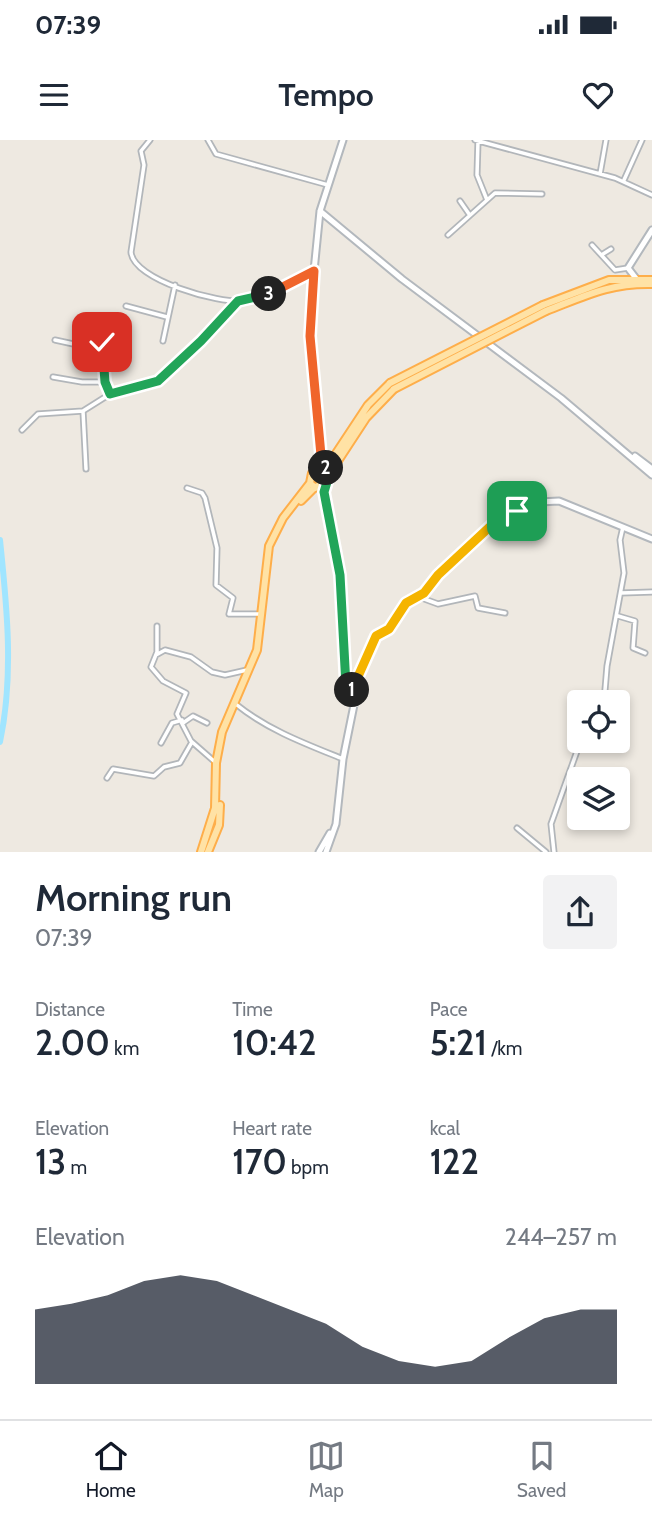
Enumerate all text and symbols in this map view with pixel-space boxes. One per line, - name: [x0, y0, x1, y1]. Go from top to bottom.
- text: 07:39: [35, 9, 101, 41]
- text: Tempo: [278, 75, 374, 114]
- icon: menu: [35, 76, 73, 114]
- icon: heart: [579, 76, 617, 114]
- pin: 3: [252, 276, 286, 312]
- text: 3: [263, 282, 274, 305]
- pin: [72, 312, 132, 372]
- icon: check: [83, 323, 121, 361]
- pin: 2: [308, 450, 344, 486]
- text: 2: [320, 456, 331, 479]
- pin: [487, 481, 547, 541]
- icon: arrive: [498, 492, 536, 530]
- pin: 1: [334, 672, 370, 708]
- text: 1: [348, 678, 355, 701]
- map controls: [567, 690, 630, 830]
- button: locate: [567, 690, 630, 753]
- button: layers: [567, 767, 630, 830]
- text: Morning run: [35, 874, 232, 921]
- button: share: [543, 875, 617, 949]
- text: 07:39: [35, 924, 93, 952]
- text: Distance: [35, 998, 105, 1021]
- text: Time: [232, 998, 273, 1021]
- text: Pace: [430, 998, 468, 1021]
- text: 2.00: [35, 1021, 110, 1064]
- text: 10:42: [232, 1021, 317, 1064]
- text: 5:21: [430, 1021, 487, 1064]
- text: km: [110, 1037, 139, 1060]
- text: /km: [487, 1037, 523, 1060]
- text: Elevation: [35, 1117, 109, 1140]
- text: Heart rate: [232, 1117, 312, 1140]
- text: kcal: [430, 1117, 460, 1140]
- text: 13: [35, 1140, 66, 1183]
- text: 170: [232, 1140, 287, 1183]
- text: 122: [430, 1140, 479, 1183]
- text: m: [66, 1156, 87, 1179]
- text: bpm: [287, 1156, 329, 1179]
- text: Elevation: [35, 1223, 125, 1251]
- text: 244–257 m: [505, 1223, 617, 1251]
- tab: Home: [86, 1437, 136, 1502]
- tab: Map: [307, 1437, 345, 1502]
- tab: Saved: [517, 1437, 566, 1502]

